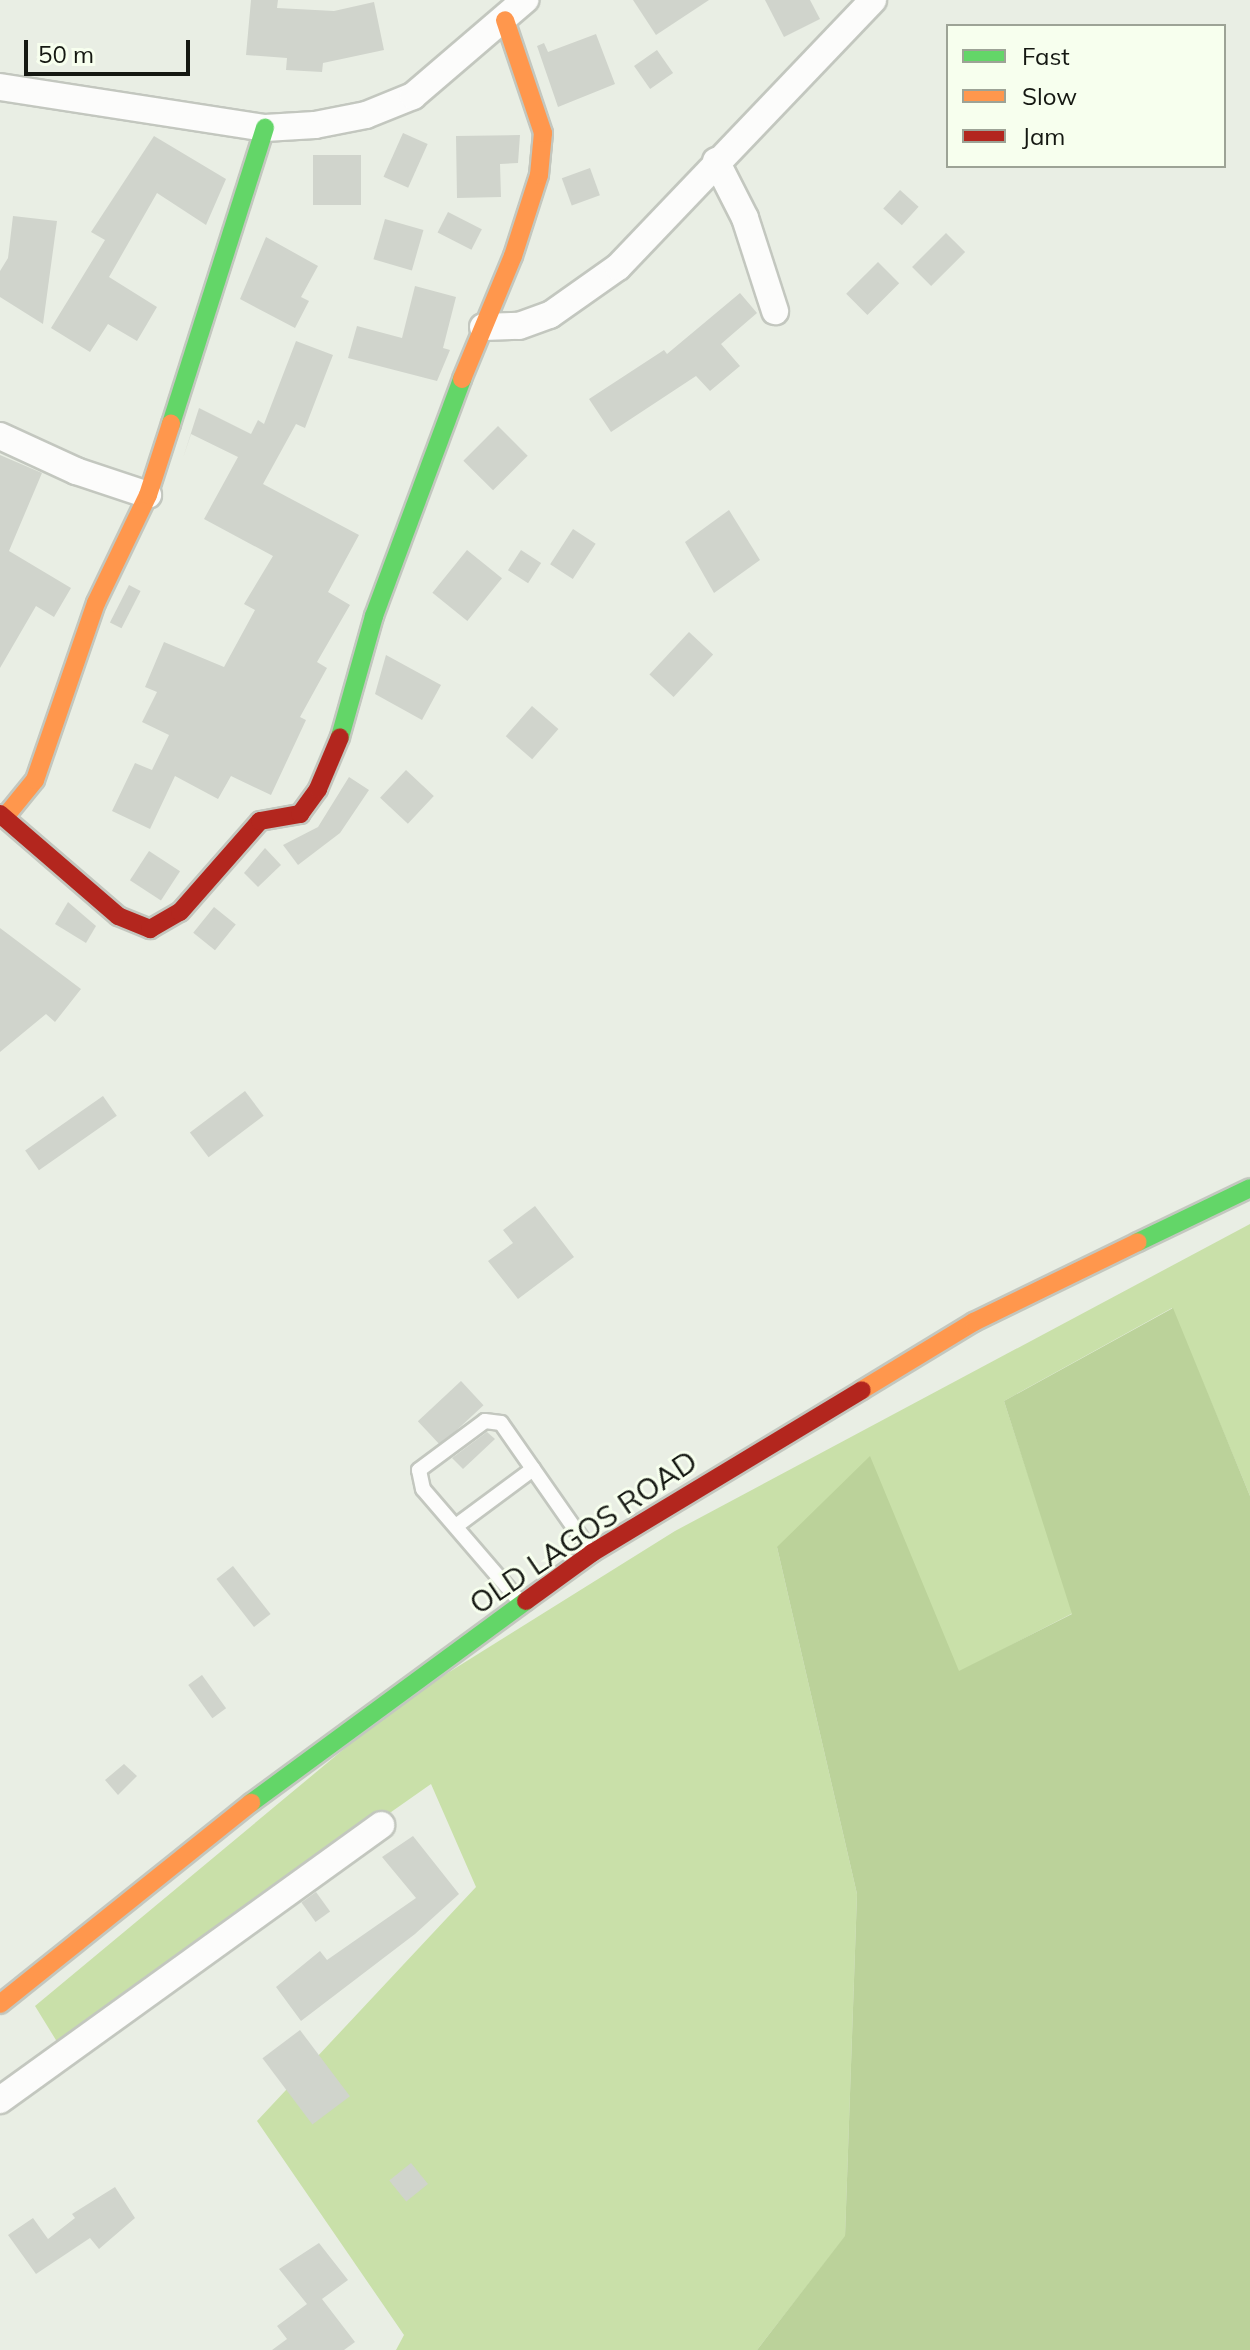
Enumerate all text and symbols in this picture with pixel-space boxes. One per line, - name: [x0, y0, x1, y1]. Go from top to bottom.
- scale bar: [28, 24, 194, 74]
- legend: [946, 24, 1226, 168]
- text: 50 m: [38, 39, 94, 69]
- text: Fast: [1022, 41, 1070, 71]
- text: Slow: [1022, 81, 1077, 111]
- text: Jam: [1022, 121, 1065, 151]
- street label: OLD LAGOS ROAD: [462, 1443, 704, 1621]

